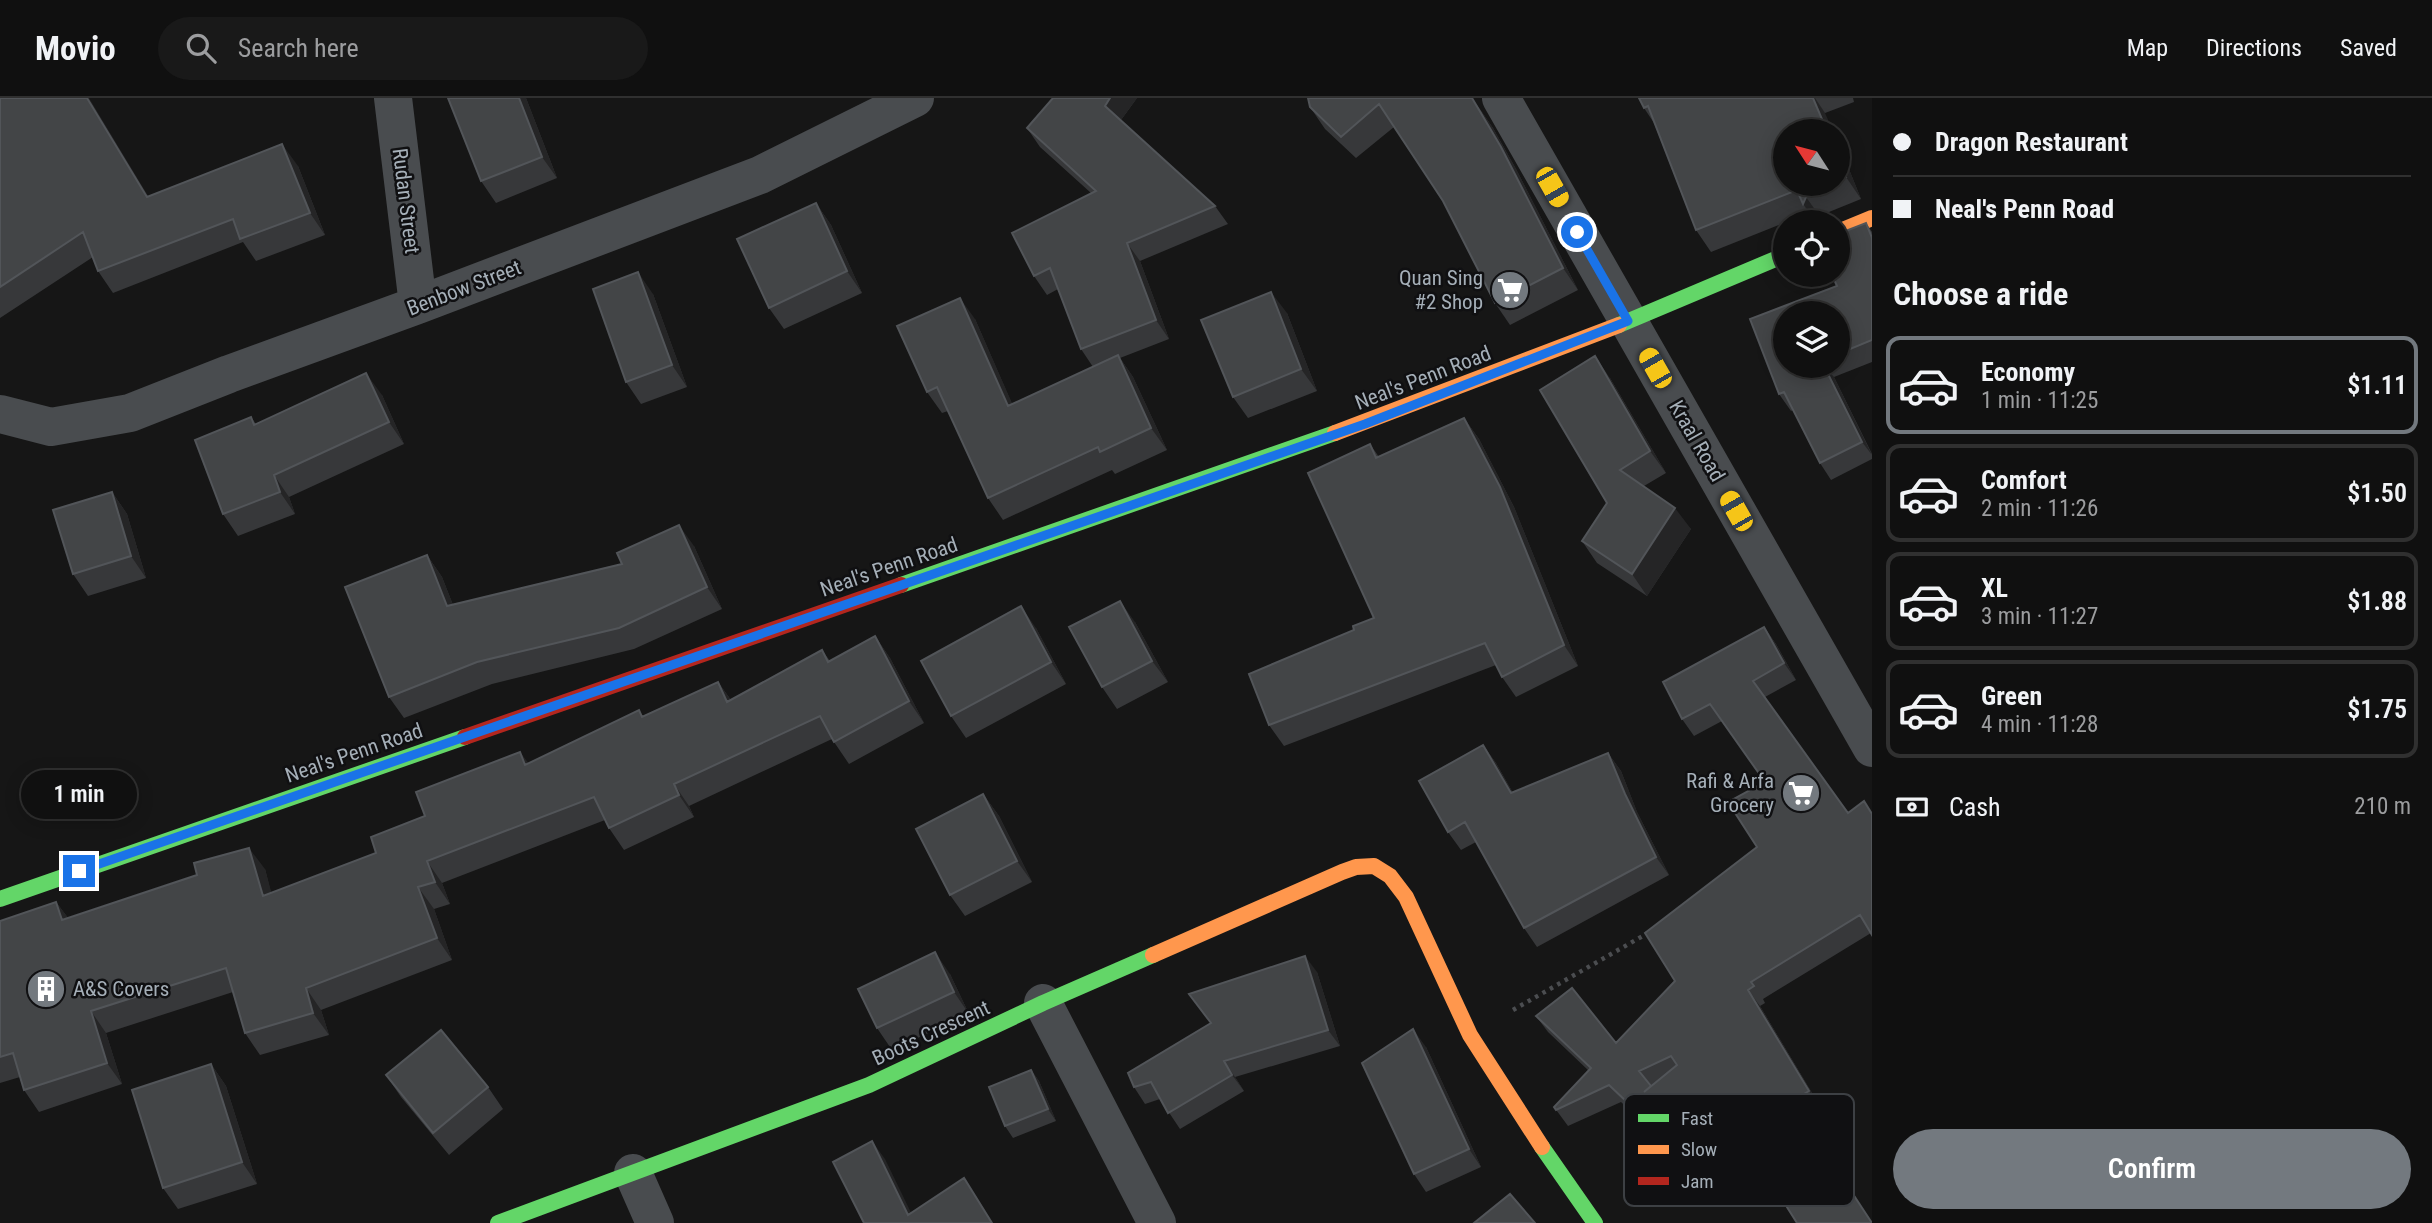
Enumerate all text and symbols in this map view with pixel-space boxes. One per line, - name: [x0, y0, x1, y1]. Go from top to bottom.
- search box: [158, 17, 648, 80]
- text: Movio: [35, 29, 116, 68]
- icon: search: [182, 29, 220, 67]
- text: Search here: [238, 33, 359, 63]
- text: Map: [2127, 34, 2168, 62]
- text: Directions: [2206, 34, 2302, 62]
- text: Saved: [2340, 34, 2397, 62]
- north arrow: [1773, 119, 1850, 196]
- map controls: [1773, 119, 1850, 378]
- text: Dragon Restaurant: [1935, 127, 2128, 157]
- street label: Rudan Street: [388, 147, 424, 255]
- car: [1533, 164, 1572, 210]
- text: Neal's Penn Road: [1935, 194, 2114, 224]
- button: locate: [1773, 210, 1850, 287]
- route start: [1561, 216, 1593, 248]
- street label: Benbow Street: [404, 255, 524, 321]
- place label: Quan Sing #2 Shop: [1399, 266, 1483, 314]
- supermarket icon: Quan Sing #2 Shop: [1489, 269, 1531, 311]
- text: Choose a ride: [1893, 275, 2068, 313]
- button: layers: [1773, 301, 1850, 378]
- street label: Neal's Penn Road: [1352, 341, 1494, 415]
- car: [1636, 345, 1675, 391]
- icon: car: [1897, 354, 1960, 417]
- text: Economy: [1981, 357, 2075, 387]
- text: $1.11: [2347, 370, 2407, 400]
- text: 1 min · 11:25: [1981, 387, 2098, 414]
- street label: Kraal Road: [1664, 396, 1730, 486]
- icon: car: [1897, 462, 1960, 525]
- text: Comfort: [1981, 465, 2067, 495]
- text: $1.50: [2347, 478, 2407, 508]
- car: [1717, 488, 1756, 534]
- text: 2 min · 11:26: [1981, 495, 2098, 522]
- street label: Neal's Penn Road: [817, 532, 961, 602]
- icon: car: [1897, 570, 1960, 633]
- text: XL: [1981, 573, 2008, 603]
- text: $1.88: [2347, 586, 2407, 616]
- text: 3 min · 11:27: [1981, 603, 2098, 630]
- icon: car: [1897, 678, 1960, 741]
- text: Green: [1981, 681, 2042, 711]
- text: $1.75: [2347, 694, 2407, 724]
- text: 4 min · 11:28: [1981, 711, 2098, 738]
- street label: Neal's Penn Road: [282, 718, 426, 788]
- place label: Rafi & Arfa Grocery: [1686, 769, 1774, 817]
- callout: 1 min: [21, 770, 137, 818]
- supermarket icon: Rafi & Arfa Grocery: [1780, 772, 1822, 814]
- text: 1 min: [54, 781, 104, 808]
- icon: cash: [1893, 788, 1931, 826]
- text: Cash: [1949, 792, 2001, 822]
- text: 210 m: [2354, 793, 2411, 820]
- route end: [63, 855, 95, 887]
- building icon: A&S Covers: [25, 968, 67, 1010]
- place label: A&S Covers: [73, 977, 169, 1001]
- street label: Boots Crescent: [869, 995, 993, 1071]
- legend: [1624, 1094, 1854, 1206]
- text: Fast: [1681, 1107, 1713, 1130]
- button: Confirm: [1893, 1129, 2411, 1209]
- text: Slow: [1681, 1138, 1717, 1161]
- text: Jam: [1681, 1170, 1714, 1193]

